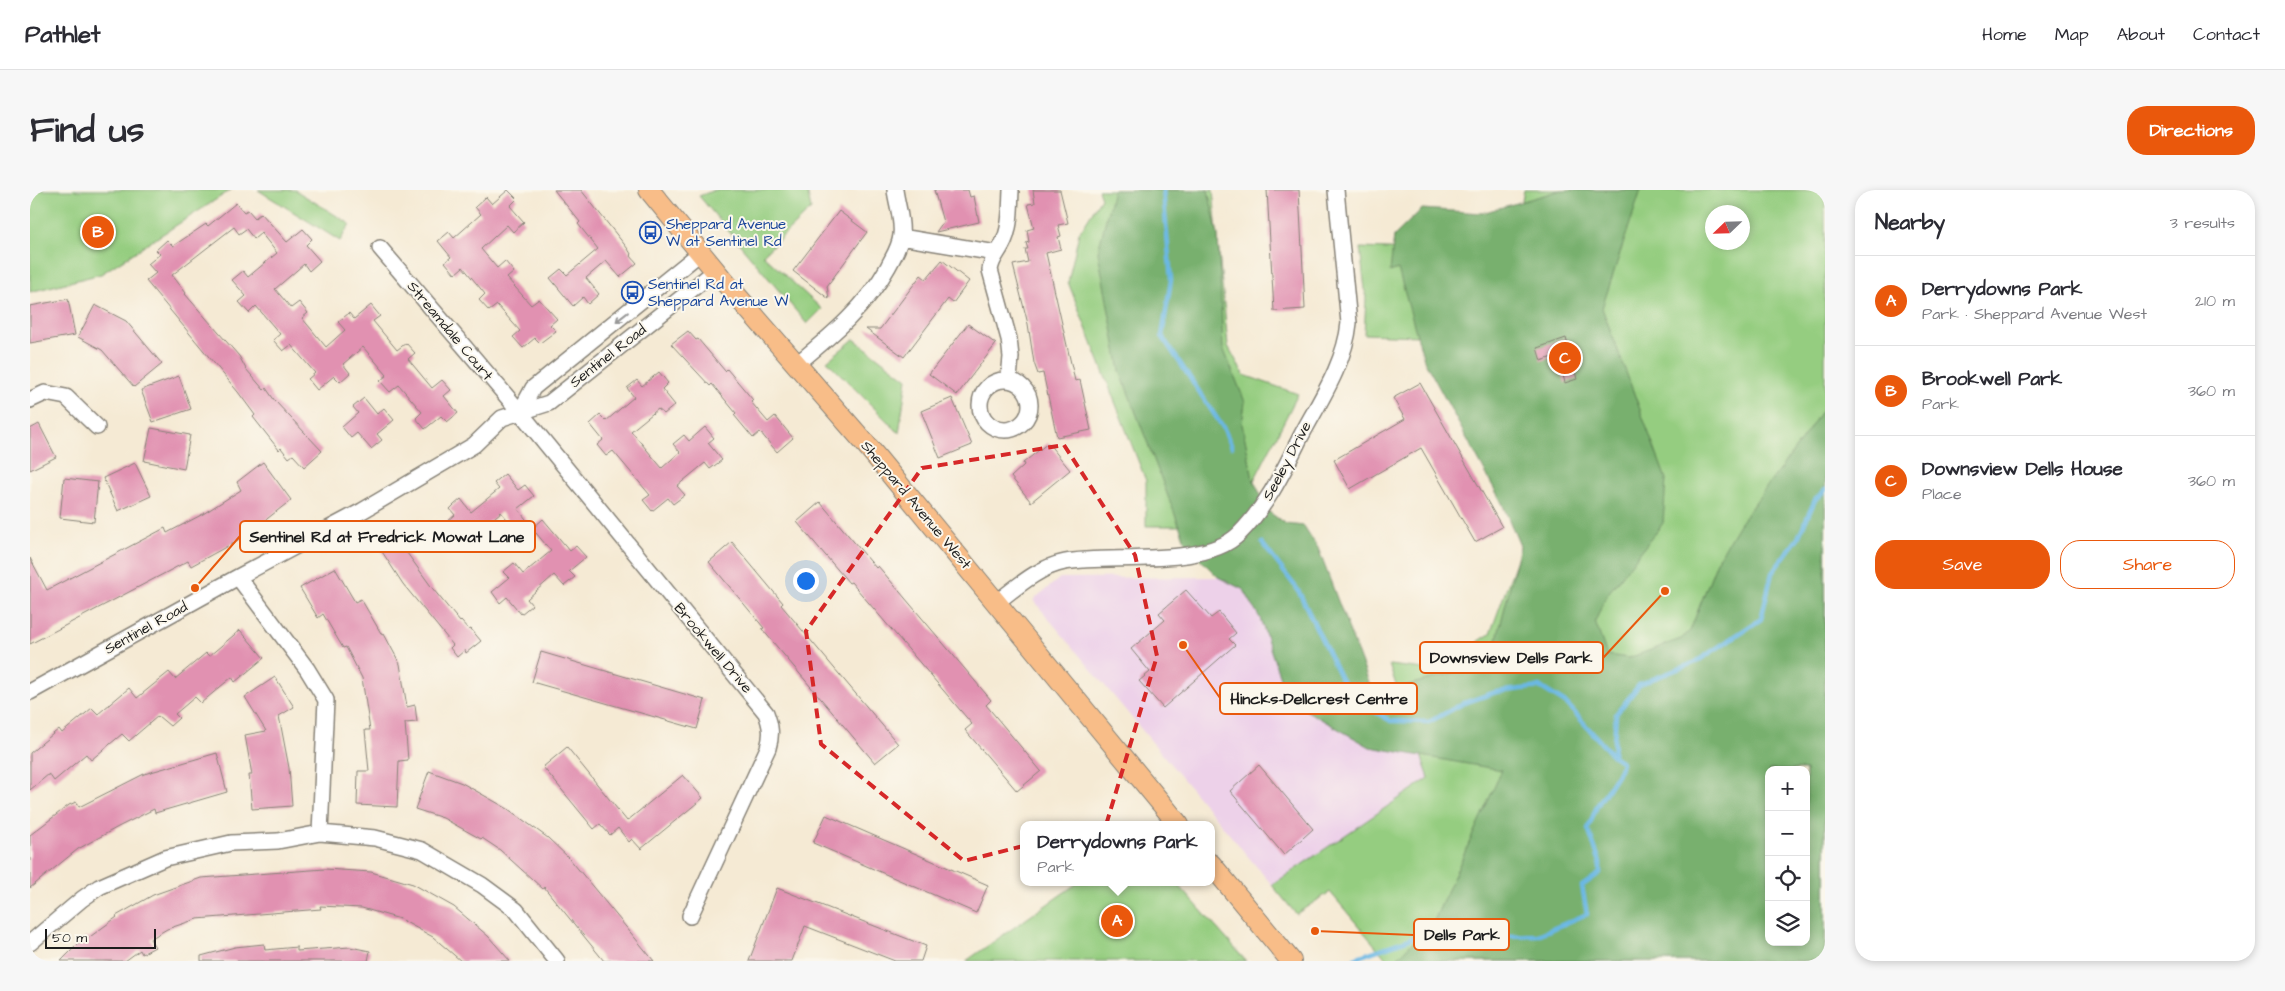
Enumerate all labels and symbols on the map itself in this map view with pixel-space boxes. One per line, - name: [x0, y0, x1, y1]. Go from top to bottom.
- north arrow: [1705, 205, 1750, 250]
- pin: B: [82, 213, 114, 251]
- place label: Sheppard Avenue W at Sentinel Rd: [666, 214, 786, 252]
- bus stop icon: Sheppard Avenue W at Sentinel Rd: [638, 221, 662, 245]
- place label: Sentinel Rd at Sheppard Avenue W: [648, 274, 788, 312]
- street label: Streamdale Court: [402, 277, 498, 385]
- bus stop icon: Sentinel Rd at Sheppard Avenue W: [620, 281, 644, 305]
- one-way arrow: [616, 312, 629, 323]
- street label: Sentinel Road: [565, 319, 651, 393]
- pin: C: [1549, 339, 1581, 377]
- street label: Seeley Drive: [1257, 418, 1318, 505]
- street label: Sheppard Avenue West: [856, 436, 976, 574]
- callout: Sentinel Rd at Fredrick Mowat Lane: [240, 521, 535, 552]
- text: Sentinel Rd at Fredrick Mowat Lane: [249, 526, 525, 548]
- your location: [793, 568, 819, 594]
- street label: Sentinel Road: [101, 596, 192, 659]
- street label: Brookwell Drive: [669, 598, 757, 698]
- callout: Downsview Dells Park: [1420, 642, 1603, 673]
- text: Downsview Dells Park: [1430, 647, 1592, 669]
- callout: Hincks-Dellcrest Centre: [1220, 683, 1417, 714]
- text: Hincks-Dellcrest Centre: [1230, 688, 1408, 710]
- pin: A: [1101, 902, 1133, 940]
- callout: Dells Park: [1414, 919, 1509, 950]
- text: Dells Park: [1424, 924, 1500, 946]
- scale bar: [45, 926, 156, 949]

